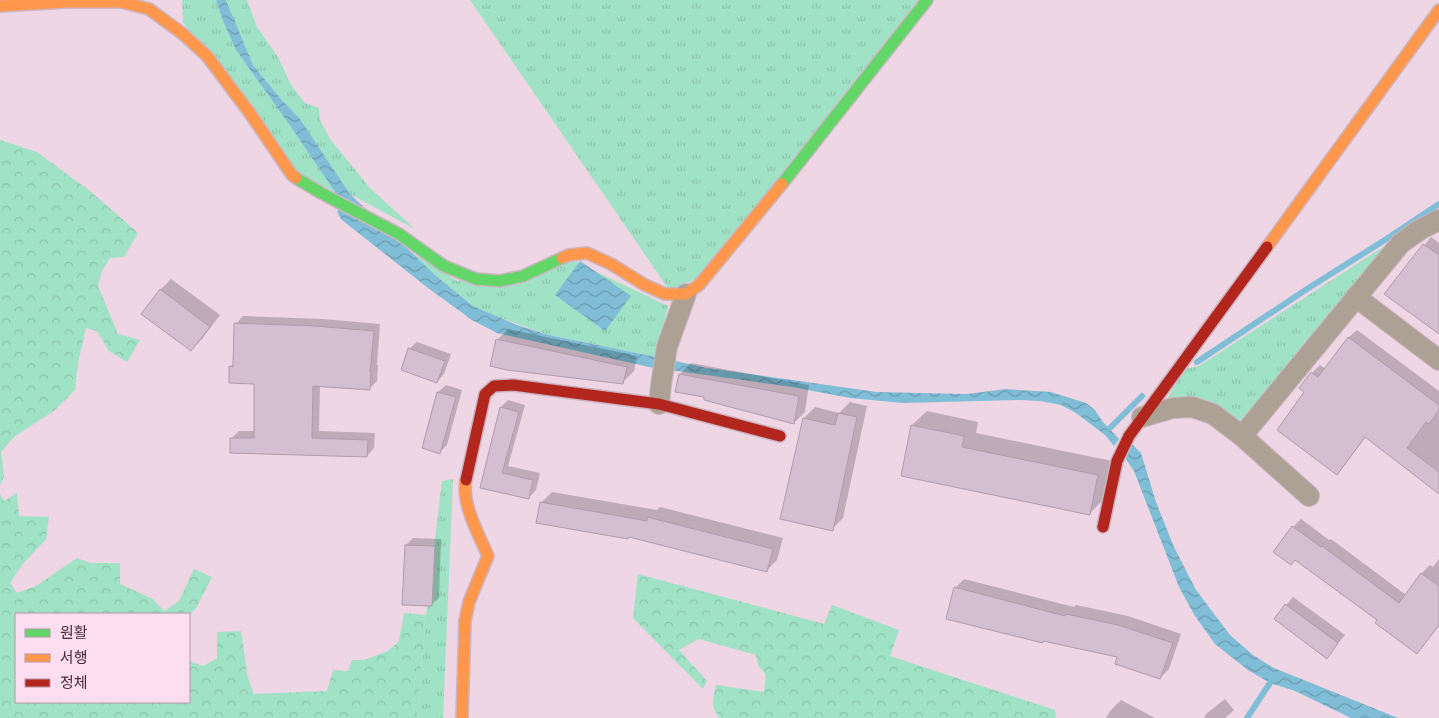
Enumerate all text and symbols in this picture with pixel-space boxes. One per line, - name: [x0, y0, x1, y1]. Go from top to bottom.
- legend: [15, 613, 190, 703]
- text: 원활: [60, 622, 88, 642]
- text: 서행: [60, 647, 88, 667]
- text: 정체: [60, 672, 88, 692]

